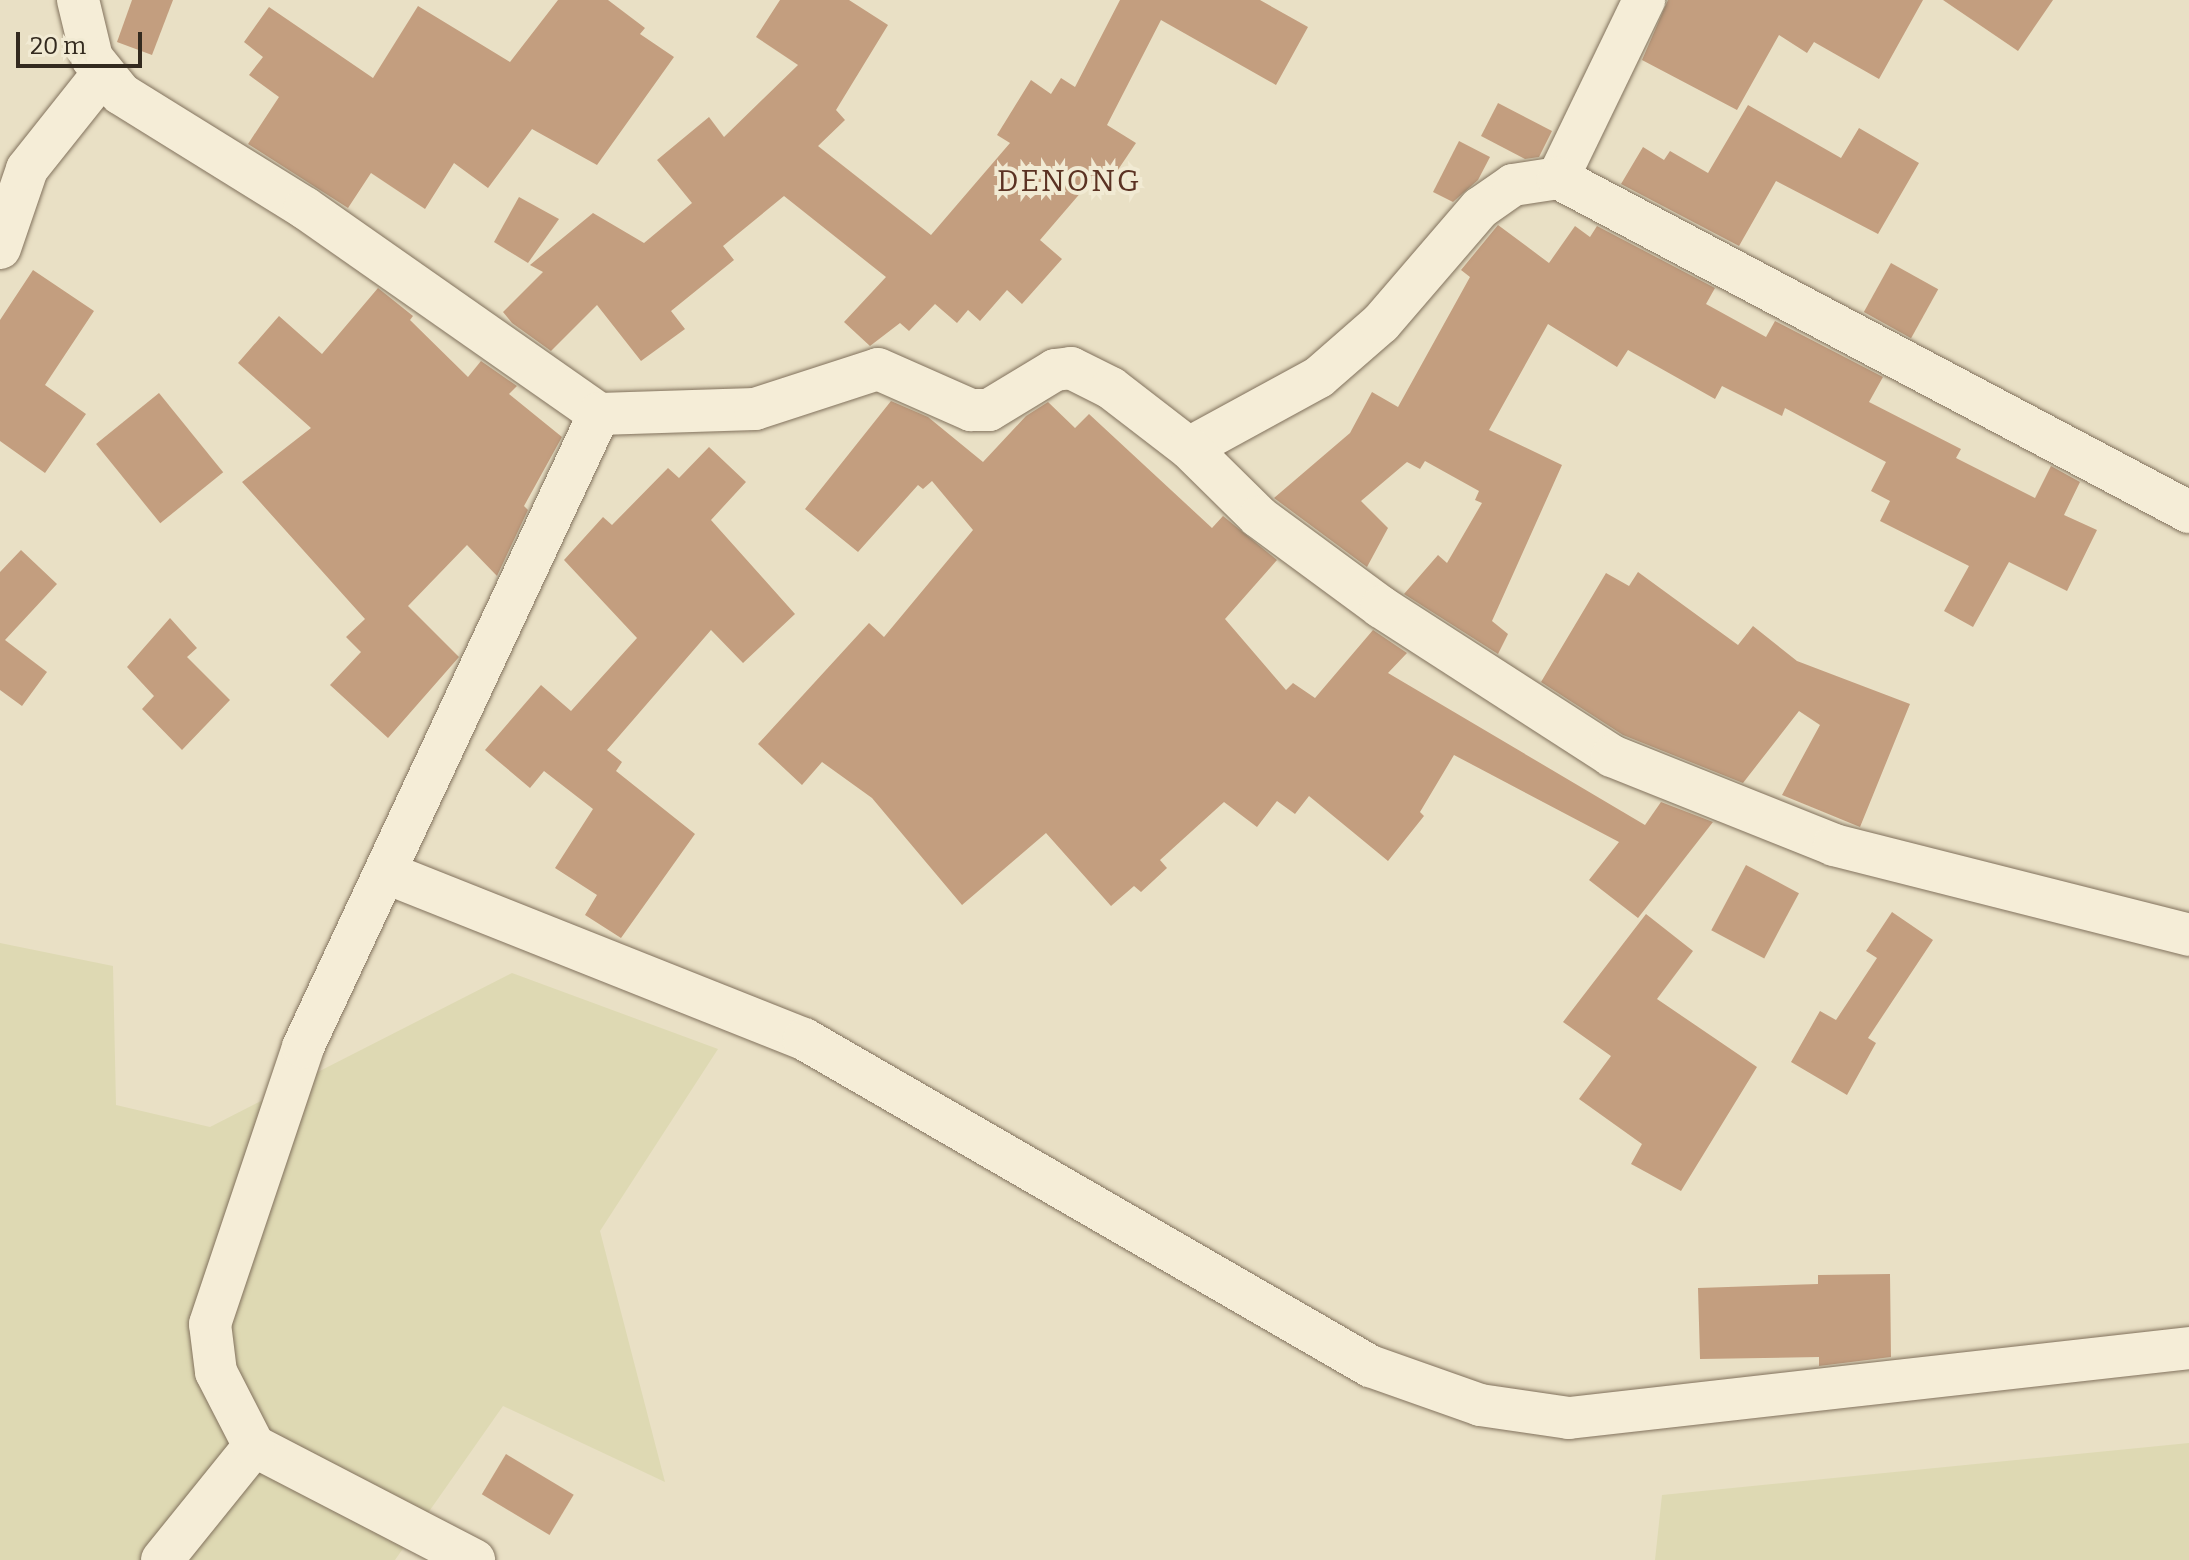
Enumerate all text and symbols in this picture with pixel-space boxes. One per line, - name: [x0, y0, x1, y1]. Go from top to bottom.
- scale bar: [20, 16, 146, 66]
- text: 20 m: [30, 32, 86, 60]
- district label: DENONG: [997, 163, 1141, 199]

